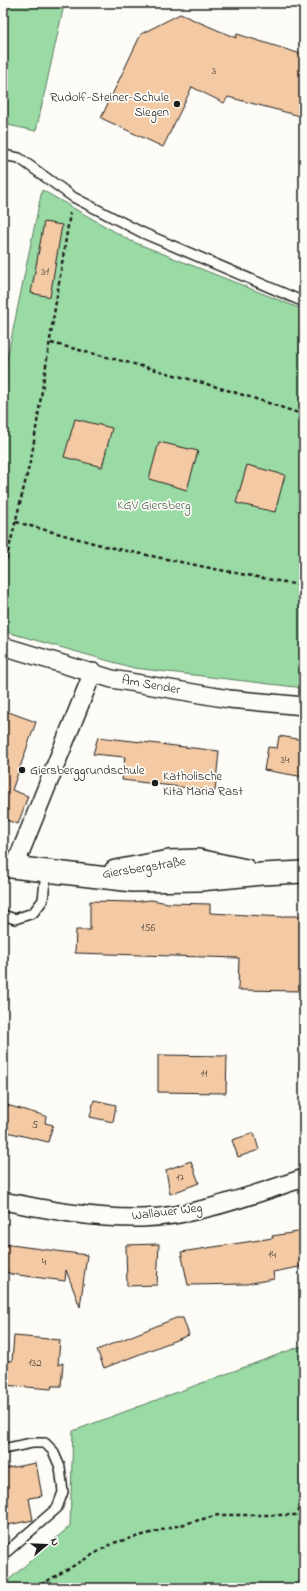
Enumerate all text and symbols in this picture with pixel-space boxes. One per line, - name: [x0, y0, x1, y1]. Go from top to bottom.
- house number: 3: [212, 63, 217, 79]
- place label: Rudolf-Steiner-Schule Siegen: [50, 88, 169, 123]
- marker: Rudolf-Steiner-Schule Siegen: [172, 99, 182, 109]
- house number: 31: [41, 264, 50, 280]
- park label: KGV Giersberg: [117, 496, 191, 516]
- street label: Am Sender: [120, 671, 183, 700]
- house number: 34: [280, 752, 290, 768]
- place label: Giersberggrundschule: [30, 761, 145, 781]
- marker: Giersberggrundschule: [17, 765, 27, 775]
- place label: Katholische Kita Maria Rast: [163, 767, 244, 801]
- marker: Katholische Kita Maria Rast: [150, 778, 160, 788]
- street label: Giersbergstraße: [101, 852, 187, 885]
- house number: 156: [141, 920, 155, 936]
- house number: 11: [201, 1066, 208, 1082]
- house number: 5: [32, 1117, 38, 1133]
- house number: 17: [176, 1170, 184, 1186]
- street label: Wallauer Weg: [131, 1198, 204, 1227]
- house number: 14: [268, 1247, 276, 1263]
- house number: 4: [42, 1254, 47, 1270]
- house number: 132: [28, 1355, 42, 1371]
- north arrow: [26, 1525, 66, 1565]
- text: N: [46, 1536, 63, 1548]

